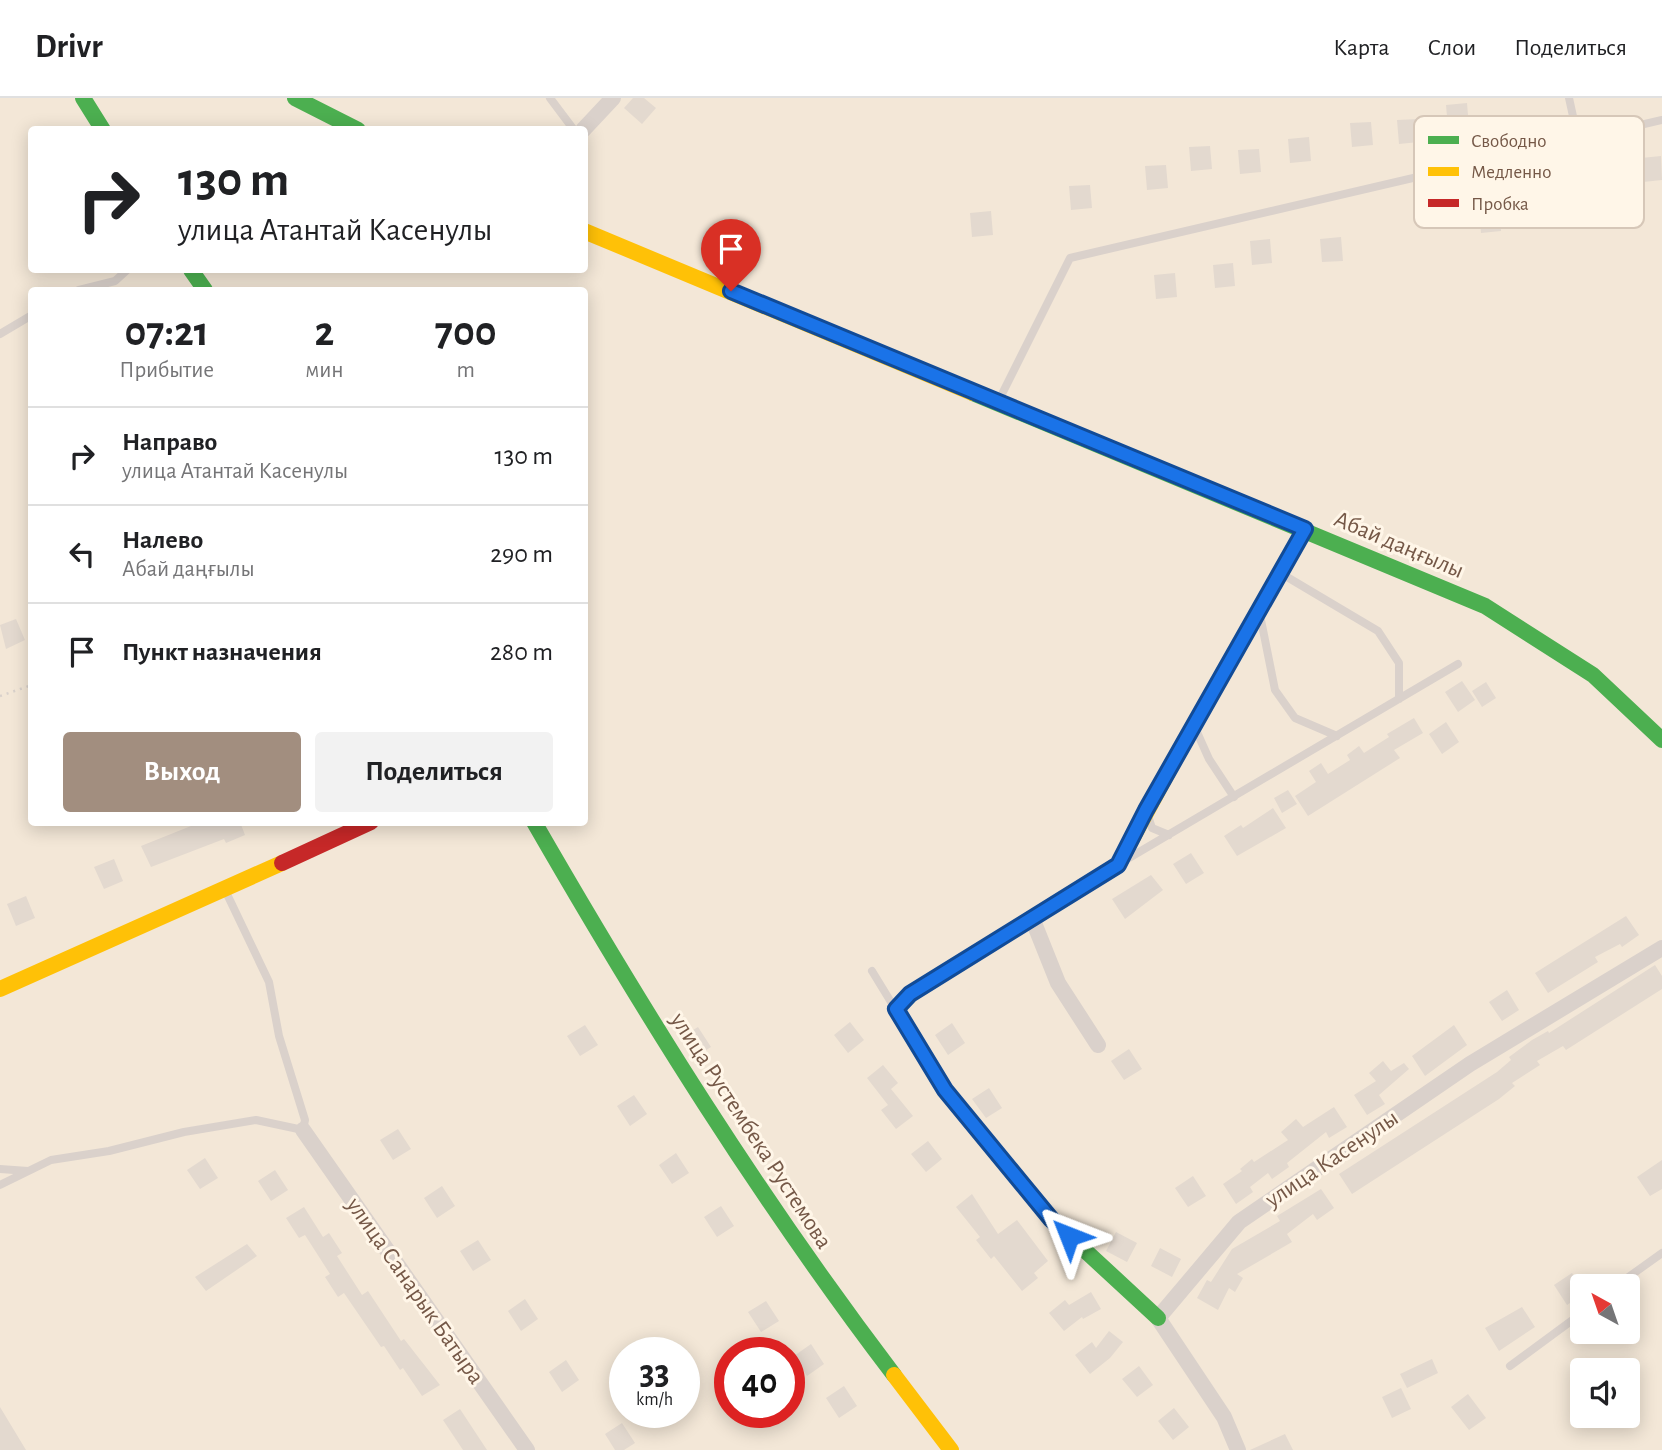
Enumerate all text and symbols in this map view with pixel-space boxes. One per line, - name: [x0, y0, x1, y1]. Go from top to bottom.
- text: Drivr: [35, 31, 103, 64]
- text: Карта: [1333, 36, 1389, 60]
- text: Слои: [1427, 36, 1476, 60]
- text: Поделиться: [1514, 36, 1627, 60]
- legend: [1414, 116, 1644, 228]
- text: Свободно: [1471, 132, 1547, 151]
- icon: right: [63, 154, 154, 245]
- text: 130 m: [178, 156, 289, 205]
- text: Медленно: [1471, 163, 1551, 182]
- text: Пробка: [1471, 195, 1529, 214]
- text: улица Атантай Касенулы: [178, 214, 493, 246]
- pin: [701, 219, 761, 291]
- icon: arrive: [712, 230, 750, 268]
- text: 07:21: [124, 311, 209, 353]
- text: 2: [315, 311, 334, 353]
- text: 700: [435, 311, 497, 353]
- text: Прибытие: [119, 359, 214, 382]
- text: мин: [305, 359, 344, 382]
- text: m: [457, 359, 475, 382]
- text: Направо: [122, 429, 217, 455]
- icon: right: [63, 437, 101, 475]
- text: 130 m: [495, 443, 553, 469]
- text: улица Атантай Касенулы: [122, 460, 348, 483]
- street label: Абай даңғылы: [1331, 507, 1467, 583]
- text: Налево: [122, 527, 203, 553]
- icon: left: [63, 535, 101, 573]
- text: 290 m: [490, 541, 553, 567]
- text: Абай даңғылы: [122, 558, 255, 581]
- icon: arrive: [63, 633, 101, 671]
- text: Пункт назначения: [122, 639, 322, 665]
- text: 280 m: [490, 639, 553, 665]
- button: Выход: [63, 732, 301, 812]
- button: Поделиться: [315, 732, 553, 812]
- street label: улица Рустембека Рустемова: [665, 1008, 836, 1253]
- street label: улица Касенулы: [1260, 1106, 1403, 1213]
- street label: улица Санарык Батыра: [341, 1193, 488, 1389]
- position arrow: [1032, 1199, 1106, 1273]
- north arrow: [1570, 1274, 1640, 1344]
- map controls: [1570, 1274, 1640, 1428]
- speed limit sign: 40: [714, 1337, 805, 1428]
- text: 33: [639, 1356, 670, 1391]
- button: sound: [1570, 1358, 1640, 1428]
- text: km/h: [636, 1391, 673, 1409]

